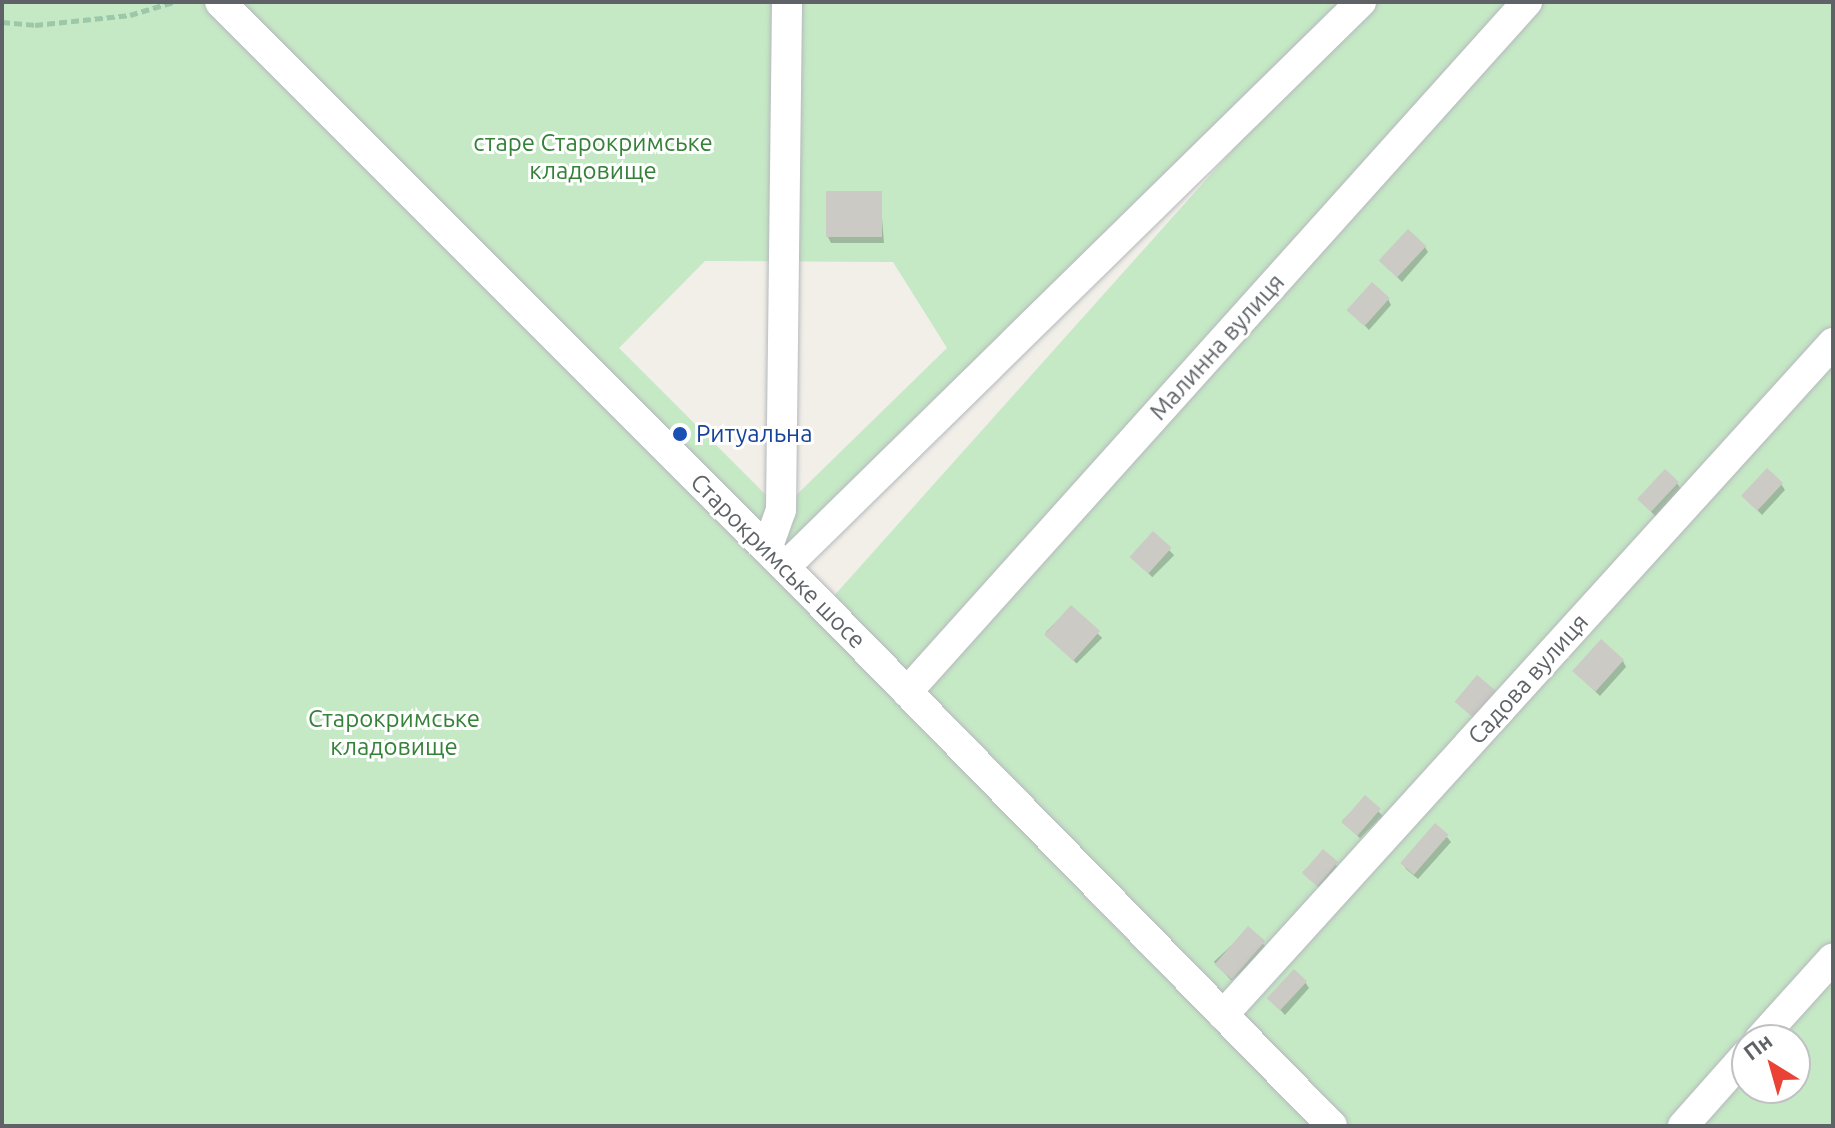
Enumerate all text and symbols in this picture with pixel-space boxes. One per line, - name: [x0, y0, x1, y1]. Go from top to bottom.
- park label: старе Старокримське кладовище: [473, 129, 713, 185]
- street label: Малинна вулиця: [1144, 268, 1290, 426]
- place label: Ритуальна: [696, 420, 812, 448]
- marker: Ритуальна: [671, 425, 689, 443]
- street label: Старокримське шосе: [685, 468, 871, 654]
- street label: Садова вулиця: [1462, 608, 1594, 750]
- park label: Старокримське кладовище: [308, 705, 480, 761]
- north arrow: [1731, 1024, 1811, 1104]
- text: Пн: [1738, 1027, 1776, 1065]

